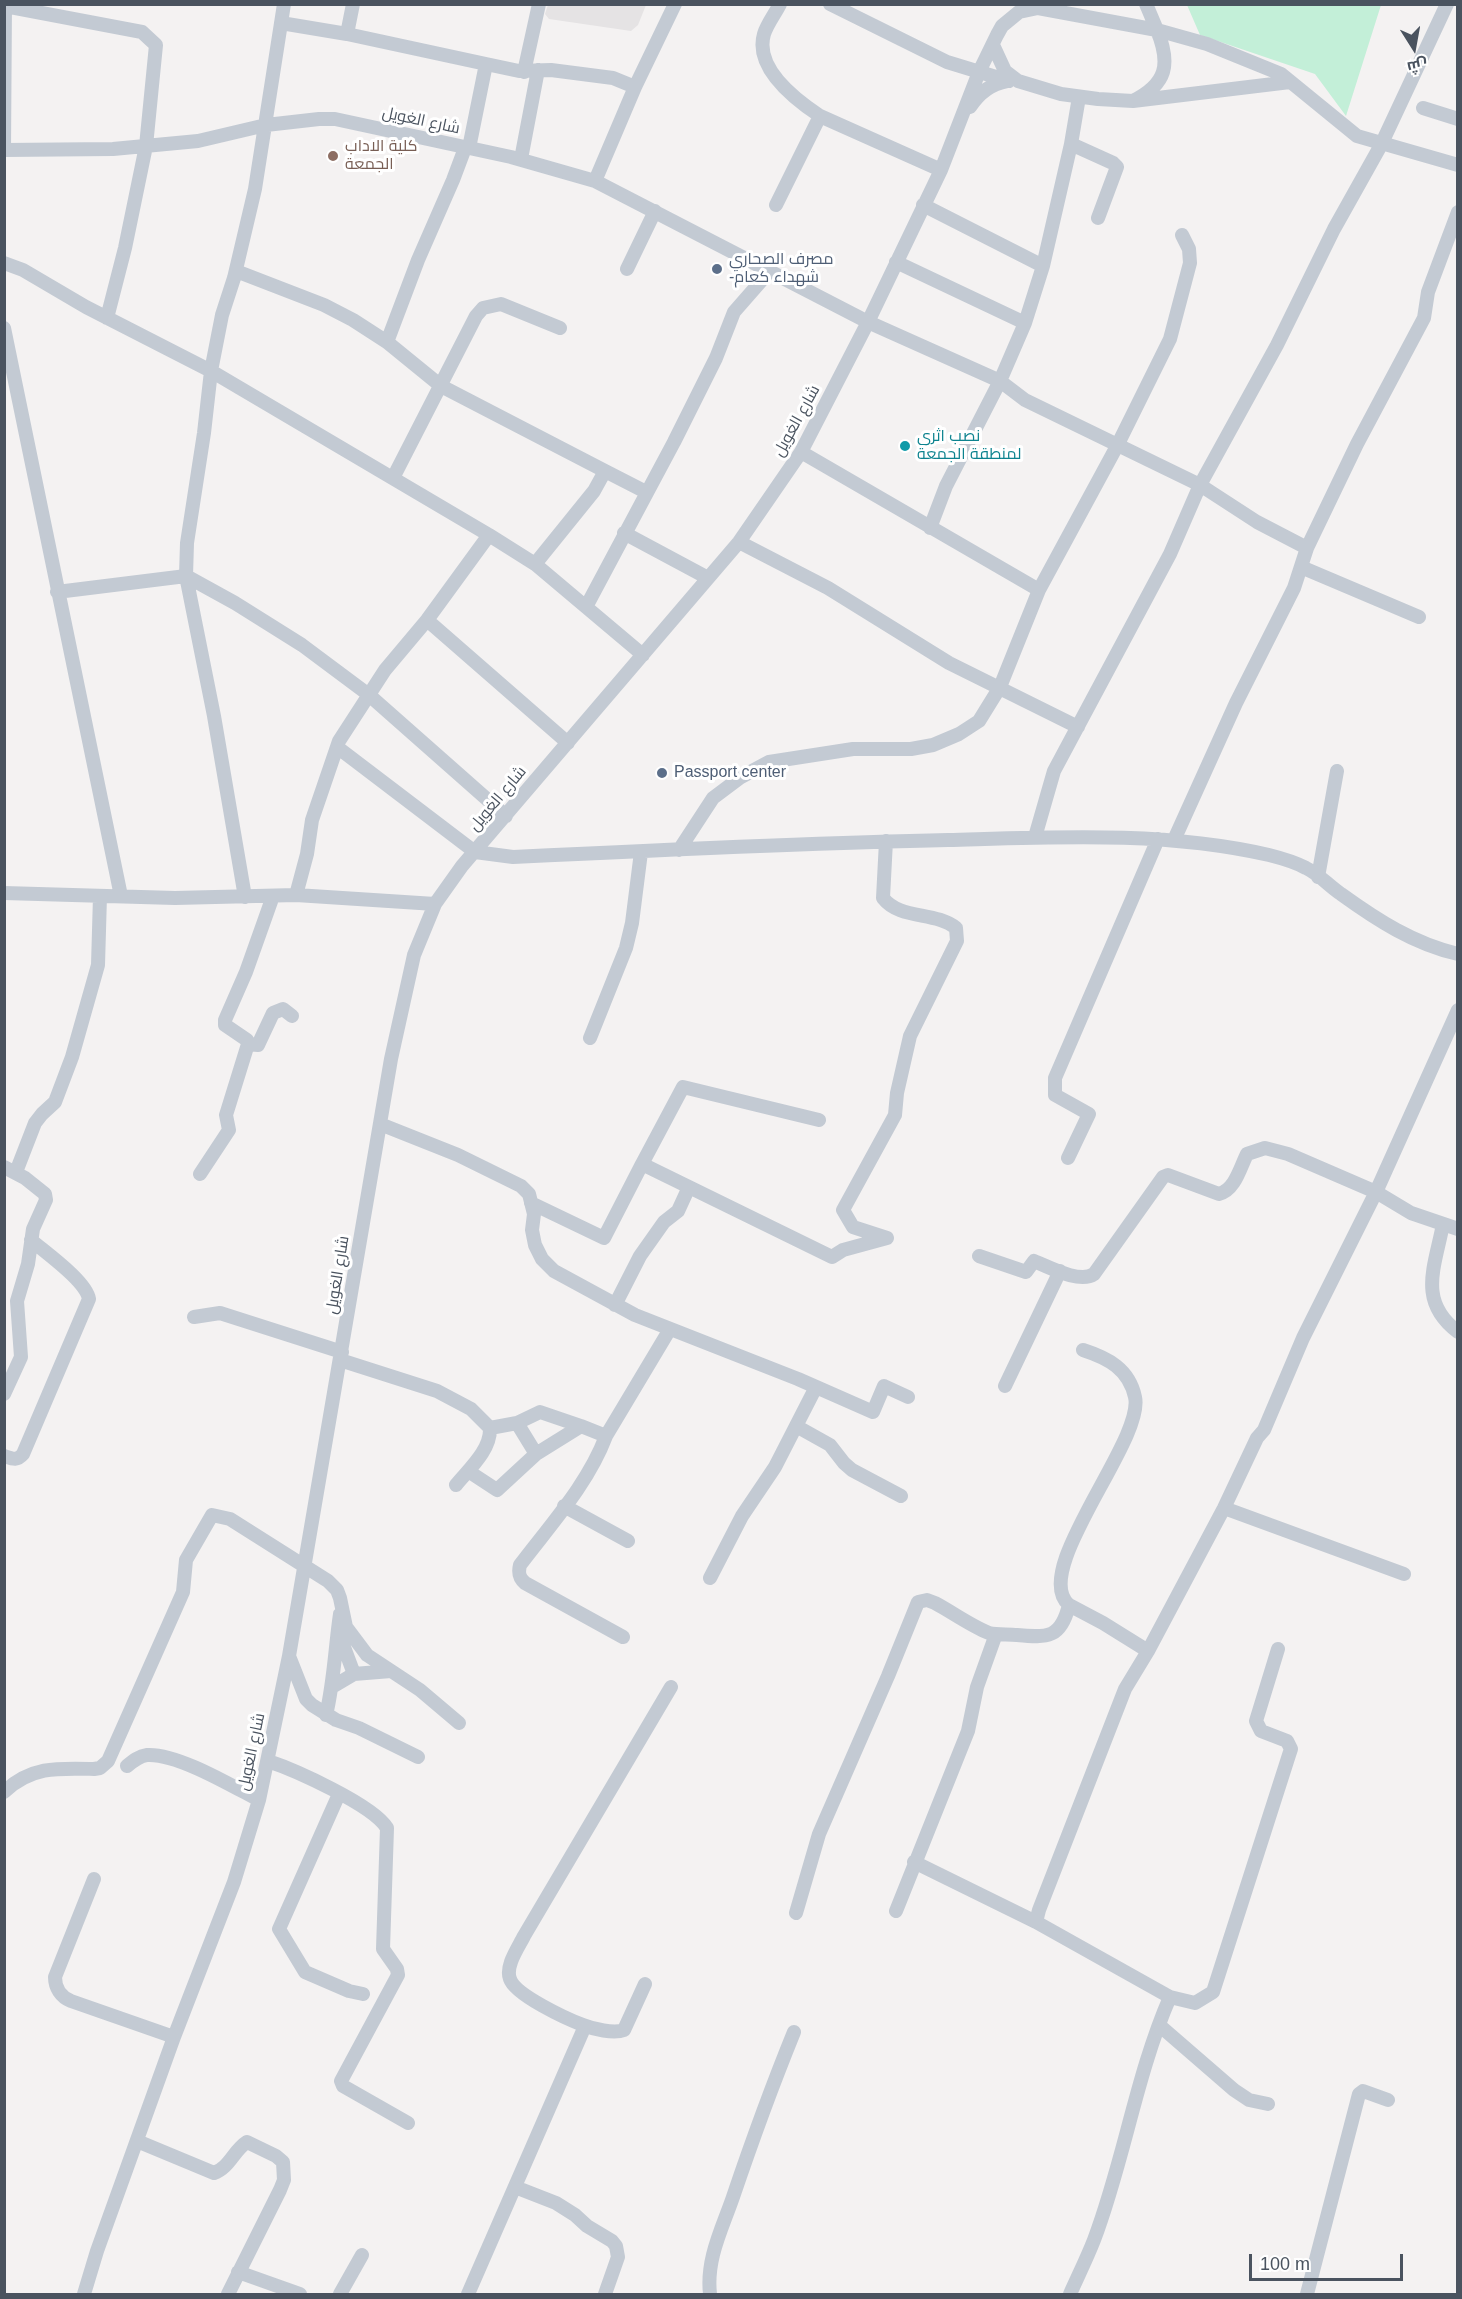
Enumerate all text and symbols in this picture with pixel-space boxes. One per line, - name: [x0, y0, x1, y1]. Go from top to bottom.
- north arrow: [1384, 18, 1444, 78]
- text: ش: [1406, 56, 1429, 76]
- street label: شارع الغويل: [380, 103, 462, 139]
- place label: كلية اﻻداب الجمعة: [345, 137, 418, 175]
- marker: كلية اﻻداب الجمعة: [326, 149, 340, 163]
- place label: مصرف الصحاري -شهداء كعام: [729, 250, 833, 288]
- marker: مصرف الصحاري -شهداء كعام: [710, 262, 724, 276]
- street label: شارع الغويل: [769, 382, 825, 460]
- place label: نصب اثري لمنطقة الجمعة: [917, 427, 1021, 465]
- marker: نصب اثري لمنطقة الجمعة: [898, 439, 912, 453]
- street label: شارع الغويل: [465, 763, 531, 835]
- place label: Passport center: [674, 763, 786, 783]
- marker: Passport center: [655, 766, 669, 780]
- street label: شارع الغويل: [322, 1234, 354, 1316]
- street label: شارع الغويل: [234, 1711, 270, 1793]
- scale bar: [1252, 2242, 1406, 2280]
- text: 100 m: [1260, 2254, 1310, 2274]

